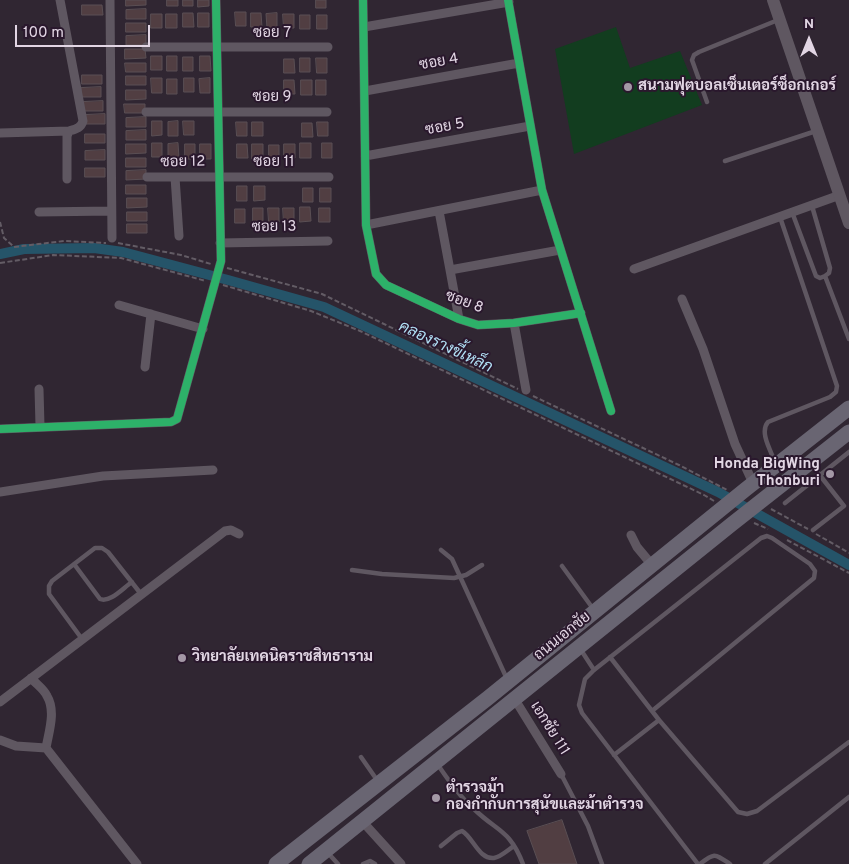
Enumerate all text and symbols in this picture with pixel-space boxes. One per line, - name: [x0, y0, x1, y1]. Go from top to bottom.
- scale bar: [18, 15, 152, 47]
- north arrow: [784, 15, 834, 65]
- text: N: [804, 16, 814, 33]
- text: 100 m: [23, 24, 64, 43]
- street label: ซอย 7: [253, 25, 291, 43]
- street label: ซอย 4: [418, 51, 460, 75]
- place label: สนามฟุตบอลเซ็นเตอร์ซ็อกเกอร์: [638, 78, 836, 96]
- marker: สนามฟุตบอลเซ็นเตอร์ซ็อกเกอร์: [622, 81, 634, 93]
- street label: ซอย 9: [252, 89, 292, 107]
- street label: ซอย 5: [424, 116, 466, 140]
- street label: ซอย 12: [160, 154, 206, 172]
- street label: ซอย 11: [253, 154, 295, 172]
- street label: ซอย 13: [251, 219, 297, 237]
- street label: ซอย 8: [442, 288, 486, 318]
- water label: คลองรางขี้เหล็ก: [395, 318, 495, 378]
- place label: Honda BigWing Thonburi: [714, 456, 820, 491]
- marker: Honda BigWing Thonburi: [824, 468, 836, 480]
- street label: ถนนเอกชัย: [531, 609, 595, 665]
- place label: วิทยาลัยเทคนิคราชสิทธาราม: [192, 649, 373, 667]
- marker: วิทยาลัยเทคนิคราชสิทธาราม: [176, 652, 188, 664]
- street label: เอกชัย 111: [525, 699, 573, 759]
- place label: ตำรวจม้า กองกำกับการสุนัขและม้าตำรวจ: [446, 780, 644, 815]
- marker: ตำรวจม้า กองกำกับการสุนัขและม้าตำรวจ: [430, 792, 442, 804]

